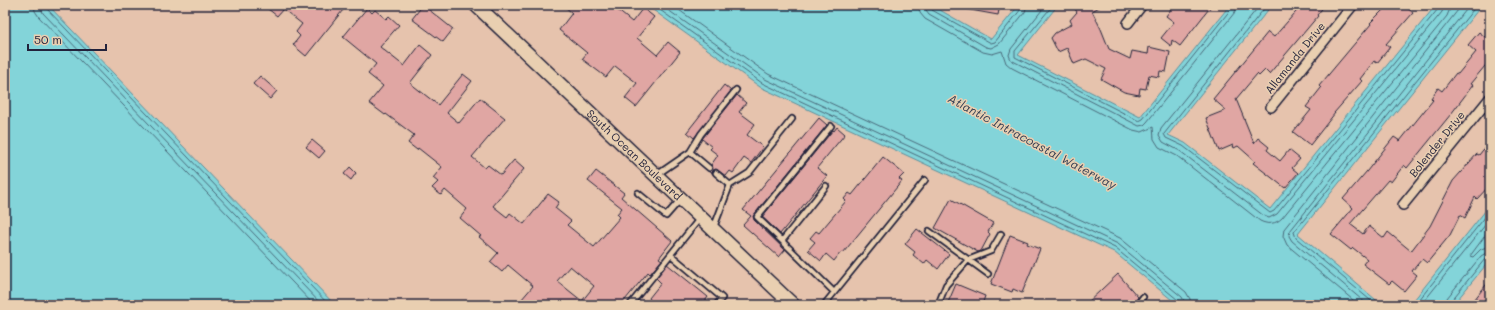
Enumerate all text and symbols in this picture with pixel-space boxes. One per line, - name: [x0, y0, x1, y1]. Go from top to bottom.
- street label: Allamanda Drive: [1261, 19, 1328, 97]
- scale bar: [28, 26, 106, 52]
- text: 50 m: [34, 31, 62, 47]
- water label: Atlantic Intracoastal Waterway: [946, 90, 1120, 193]
- street label: South Ocean Boulevard: [584, 106, 686, 203]
- street label: Bolender Drive: [1405, 107, 1468, 180]

